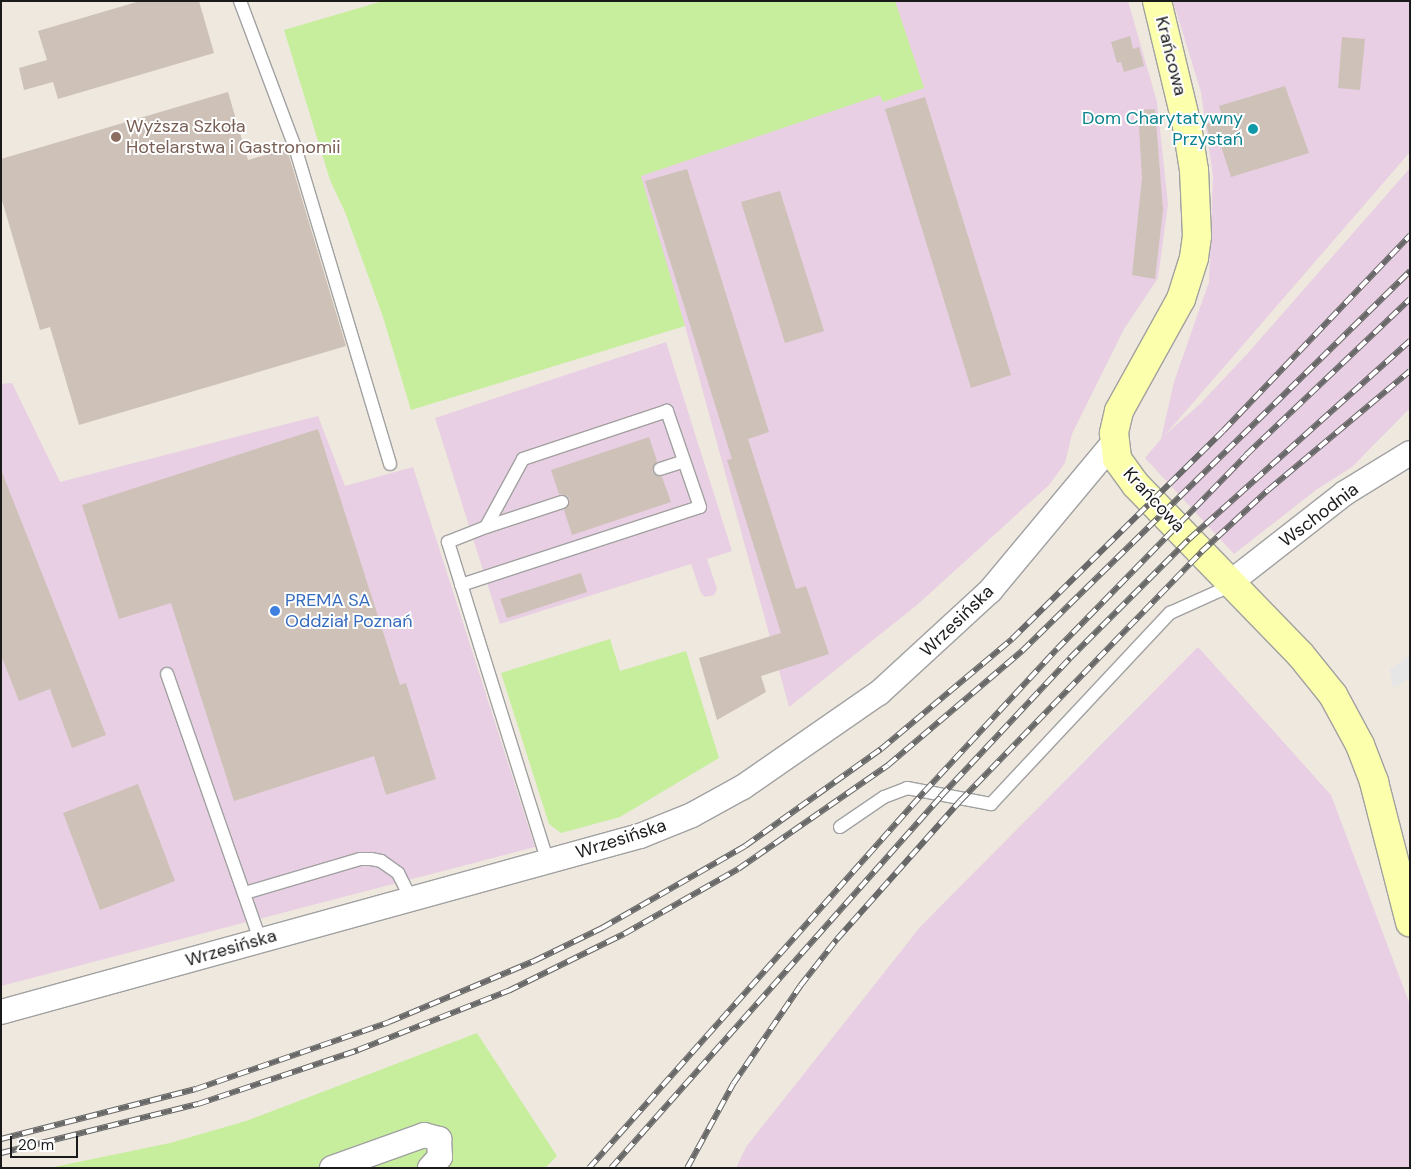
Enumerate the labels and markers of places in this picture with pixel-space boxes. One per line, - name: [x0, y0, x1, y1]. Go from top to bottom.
- place label: Dom Charytatywny Przystań: [1082, 108, 1243, 150]
- place label: Wyższa Szkoła Hotelarstwa i Gastronomii: [126, 116, 341, 158]
- marker: Dom Charytatywny Przystań: [1247, 123, 1259, 135]
- marker: Wyższa Szkoła Hotelarstwa i Gastronomii: [110, 131, 122, 143]
- place label: PREMA SA Oddział Poznań: [285, 590, 412, 632]
- marker: PREMA SA Oddział Poznań: [269, 605, 281, 617]

